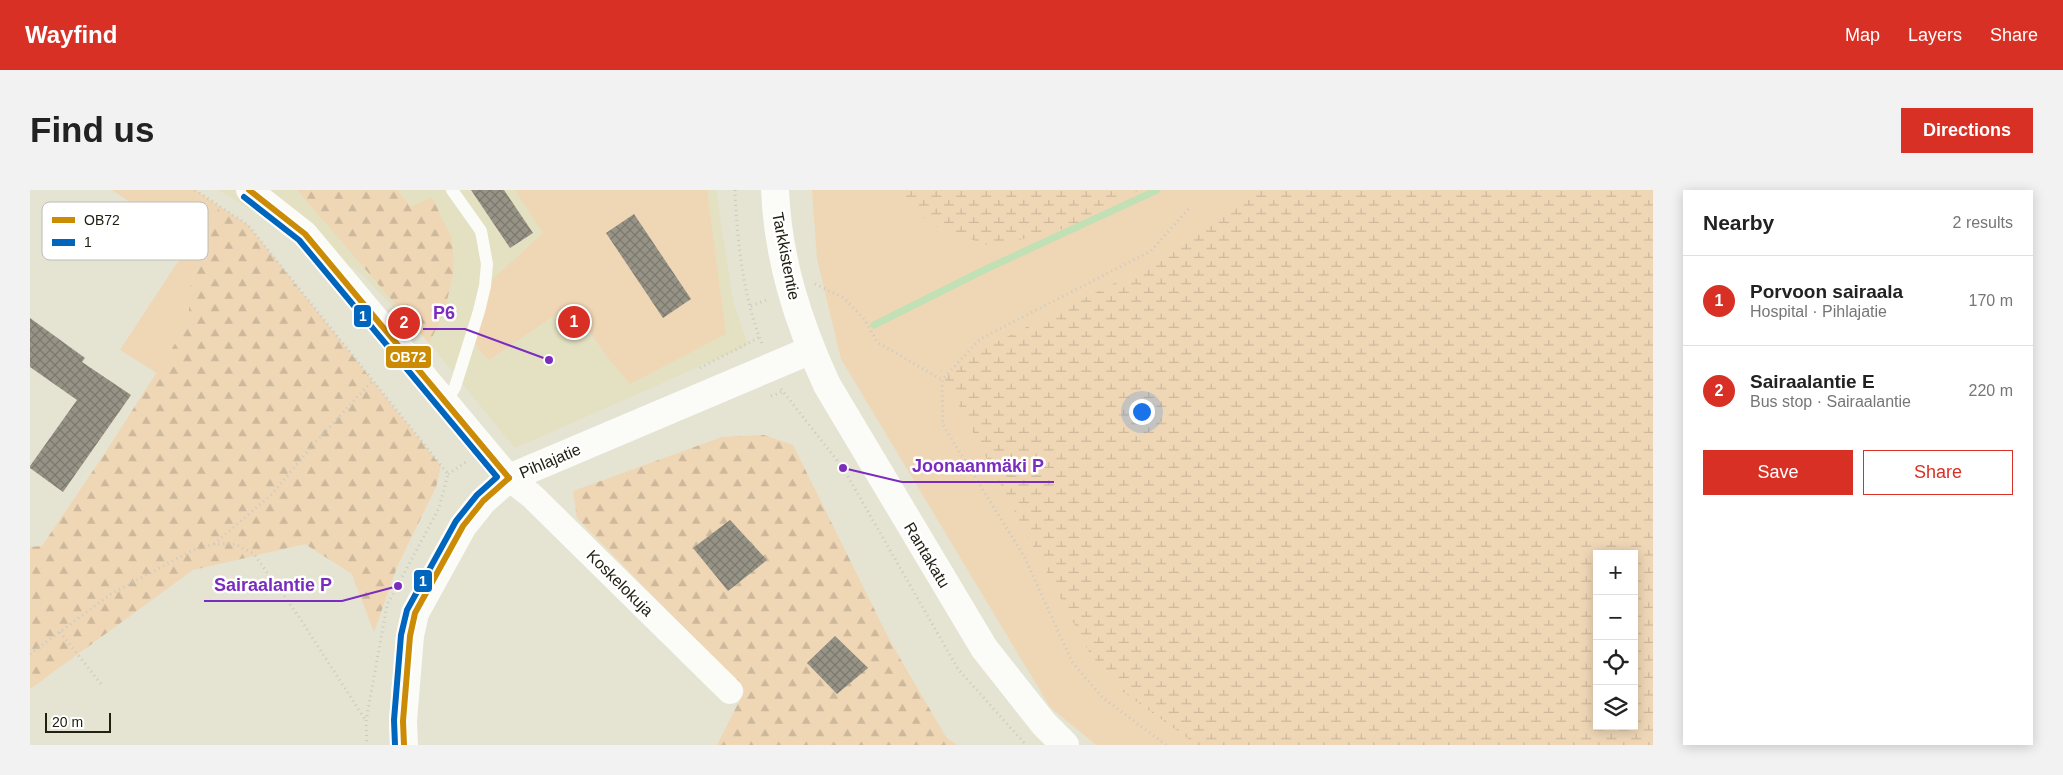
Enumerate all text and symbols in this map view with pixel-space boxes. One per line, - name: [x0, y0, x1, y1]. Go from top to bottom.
- text: Wayfind: [25, 21, 117, 48]
- text: Map: [1845, 25, 1880, 45]
- text: Layers: [1908, 25, 1962, 45]
- text: Share: [1990, 25, 2038, 45]
- button: Directions: [1901, 108, 2033, 153]
- text: Find us: [30, 110, 154, 149]
- legend: [42, 202, 208, 260]
- street label: Tarkkistentie: [769, 211, 803, 301]
- text: Nearby: [1703, 211, 1774, 234]
- text: OB72: [84, 212, 120, 228]
- text: 2 results: [1953, 214, 2013, 231]
- text: 1: [84, 234, 92, 250]
- text: Porvoon sairaala: [1750, 281, 1903, 302]
- text: 1: [1715, 292, 1723, 309]
- text: 170 m: [1969, 292, 2013, 309]
- callout: P6: [423, 296, 465, 329]
- text: P6: [433, 303, 455, 323]
- pin: 1: [558, 303, 590, 341]
- text: Hospital · Pihlajatie: [1750, 303, 1887, 320]
- line badge: 1: [353, 304, 372, 328]
- pin: 2: [388, 304, 420, 342]
- text: 1: [359, 308, 367, 324]
- line badge: OB72: [385, 345, 432, 369]
- text: OB72: [390, 349, 426, 365]
- text: Sairaalantie E: [1750, 371, 1875, 392]
- text: 2: [1715, 382, 1723, 399]
- text: 220 m: [1969, 382, 2013, 399]
- text: Bus stop · Sairaalantie: [1750, 393, 1911, 410]
- your location: [1129, 399, 1155, 425]
- street label: Pihlajatie: [517, 440, 583, 482]
- callout: Joonaanmäki P: [902, 449, 1054, 482]
- button: Save: [1703, 450, 1853, 495]
- button: Share: [1863, 450, 2013, 495]
- text: Joonaanmäki P: [912, 456, 1044, 476]
- street label: Rantakatu: [901, 519, 953, 591]
- street label: Koskelokuja: [583, 546, 657, 620]
- map controls: [1593, 550, 1638, 730]
- button: +: [1593, 550, 1638, 595]
- callout: Sairaalantie P: [204, 568, 342, 601]
- line badge: 1: [413, 569, 433, 593]
- text: 1: [419, 573, 427, 589]
- text: Sairaalantie P: [214, 575, 332, 595]
- button: −: [1593, 595, 1638, 640]
- button: locate: [1593, 640, 1638, 685]
- button: layers: [1593, 685, 1638, 730]
- scale bar: [45, 710, 111, 733]
- text: 20 m: [52, 714, 83, 730]

